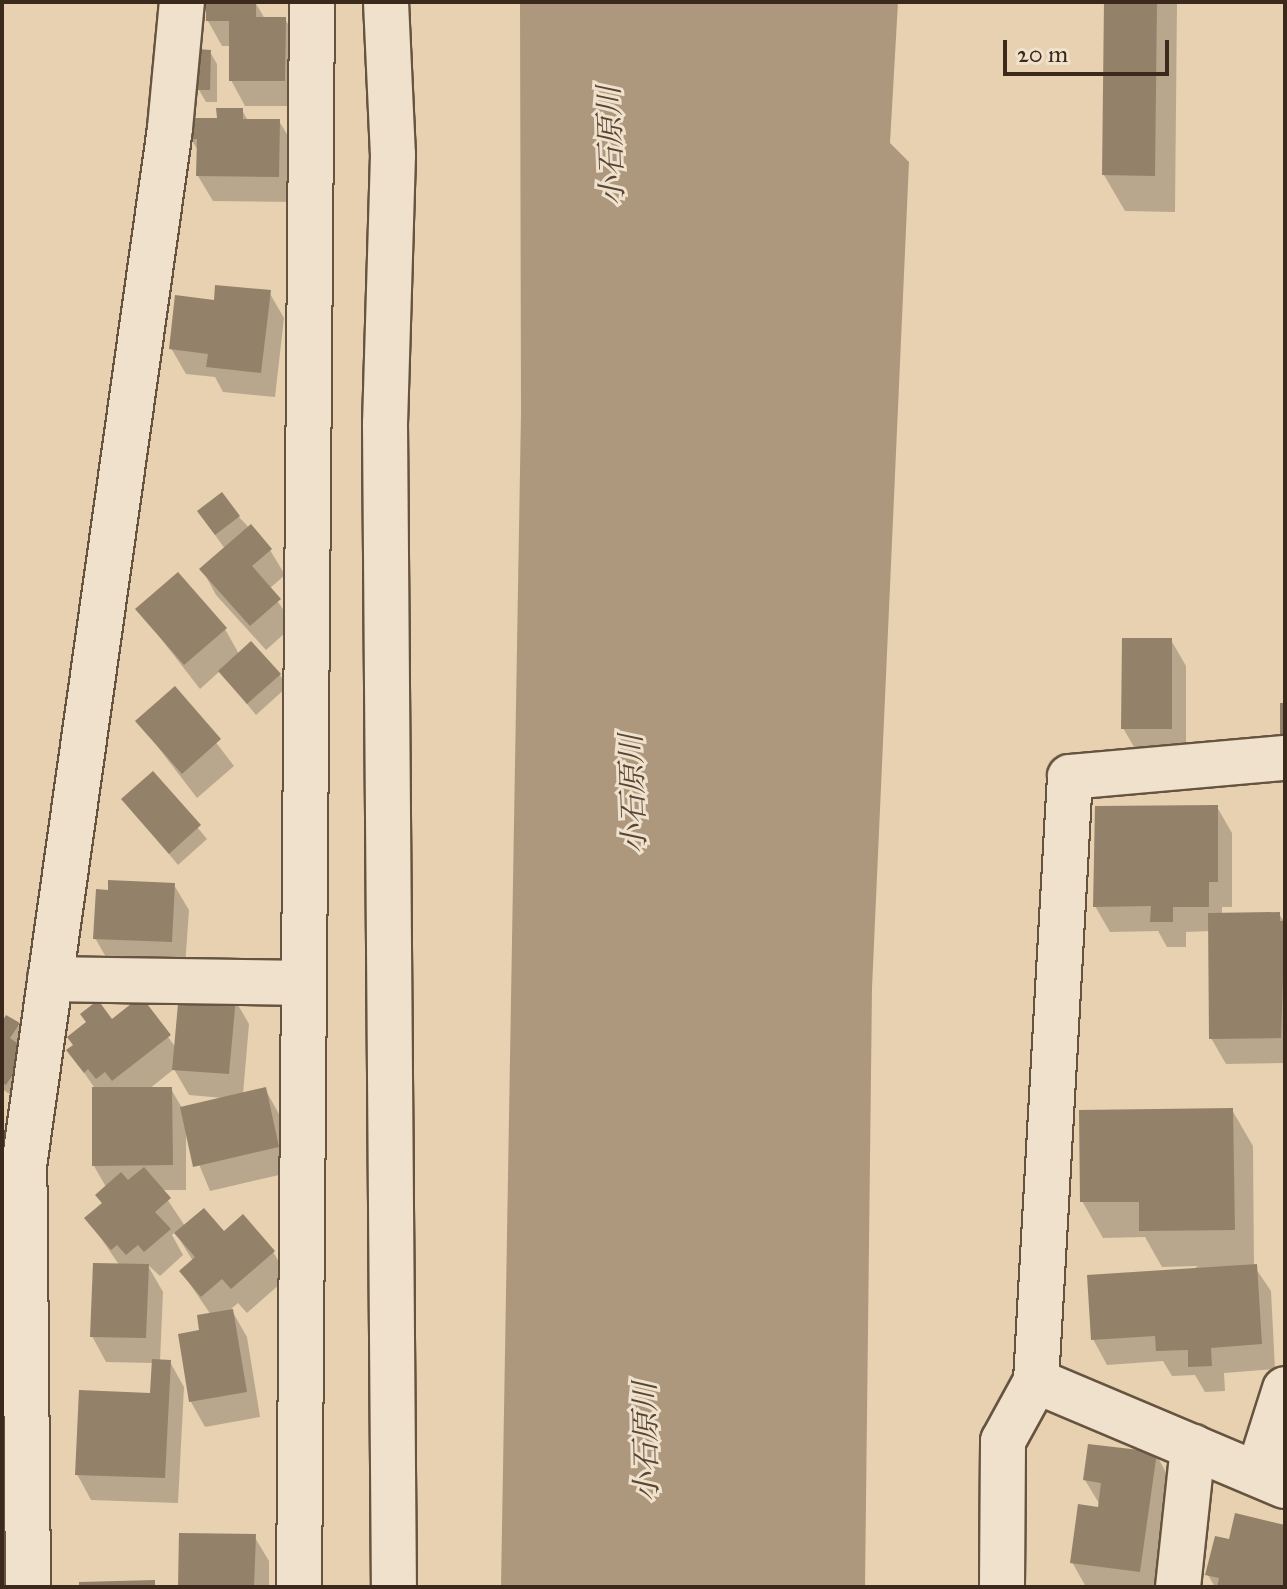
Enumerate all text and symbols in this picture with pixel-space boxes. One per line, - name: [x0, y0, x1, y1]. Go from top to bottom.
- scale bar: [1007, 24, 1173, 74]
- text: 20 m: [1017, 39, 1068, 69]
- water label: 小石原川: [591, 85, 631, 207]
- water label: 小石原川: [613, 733, 653, 855]
- water label: 小石原川: [627, 1382, 665, 1502]

